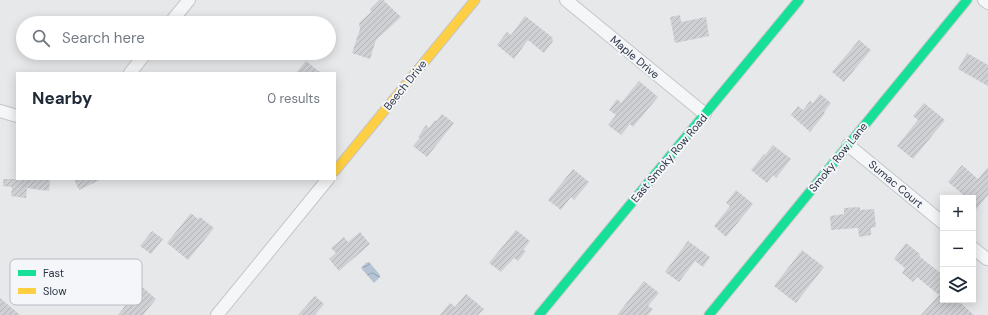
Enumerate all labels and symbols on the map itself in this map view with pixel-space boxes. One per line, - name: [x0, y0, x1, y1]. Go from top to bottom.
- street label: Maple Drive: [608, 32, 662, 82]
- street label: Beech Drive: [380, 57, 430, 113]
- street label: East Smoky Row Road: [628, 111, 710, 205]
- street label: Smoky Row Lane: [806, 119, 870, 195]
- street label: Sumac Court: [866, 157, 926, 211]
- legend: [10, 259, 142, 305]
- text: Fast: [43, 266, 64, 280]
- text: Slow: [43, 284, 67, 298]

